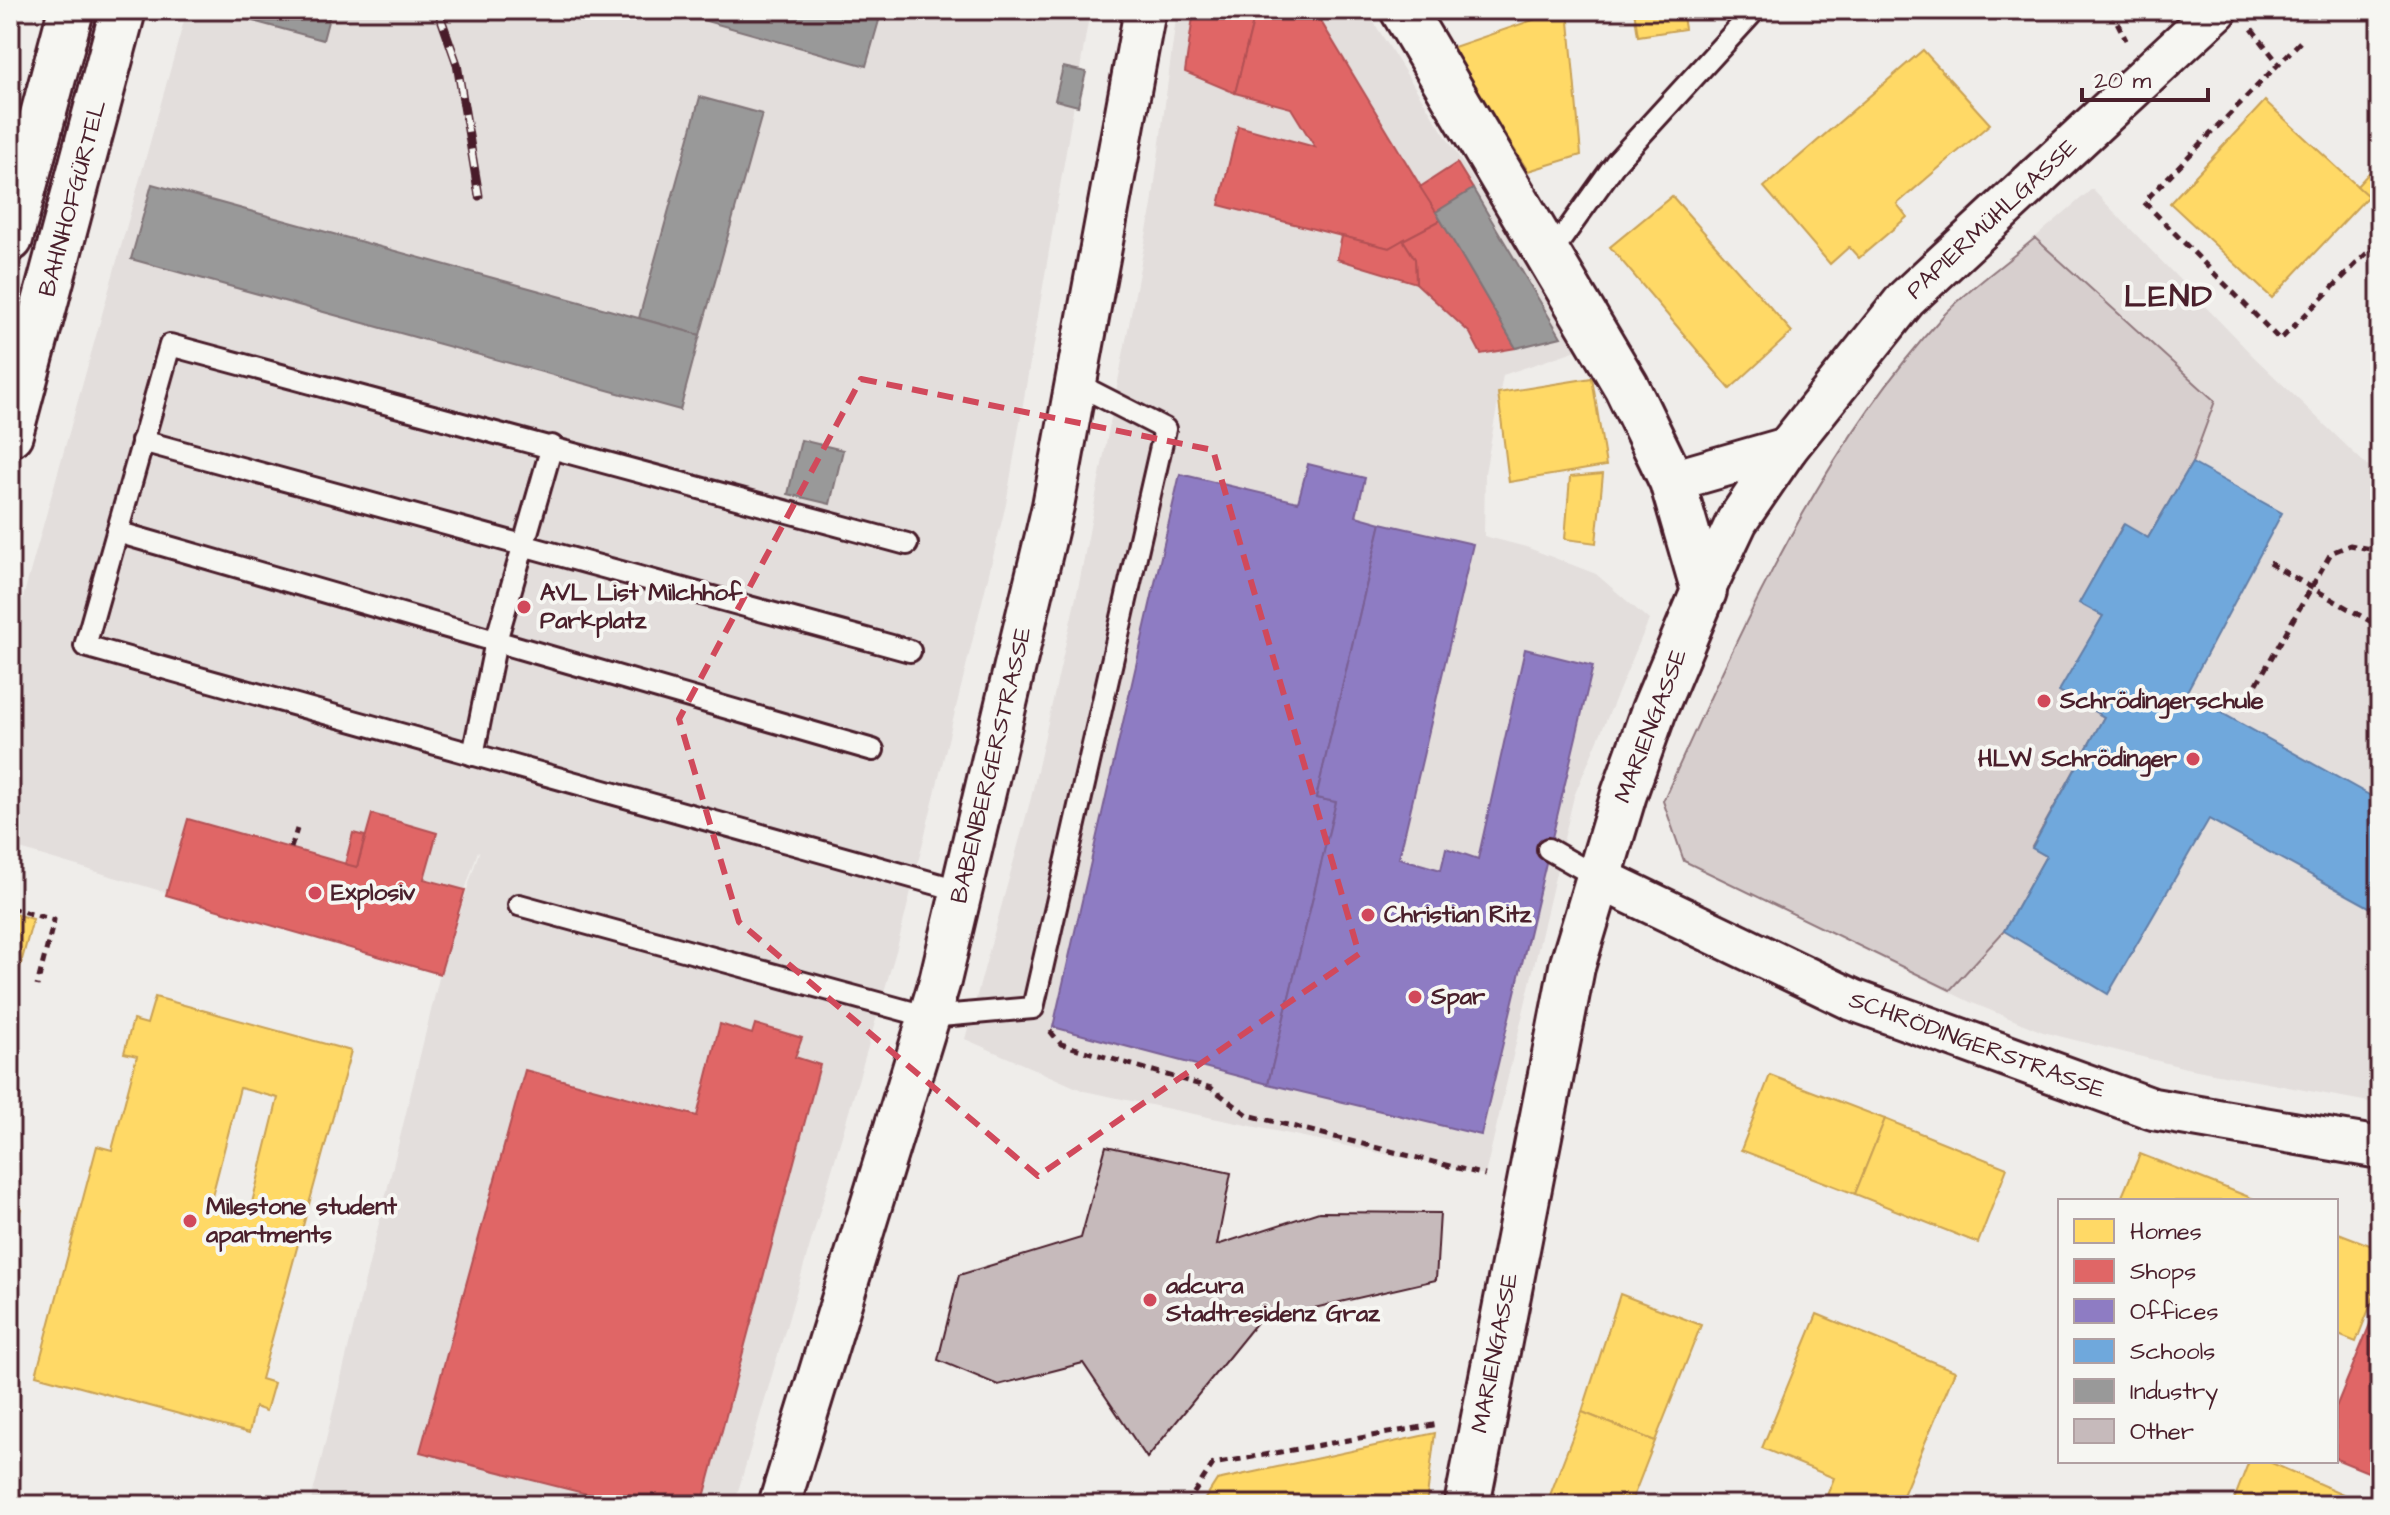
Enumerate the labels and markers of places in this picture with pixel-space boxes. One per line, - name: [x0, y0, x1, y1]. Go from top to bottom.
- place label: AVL List Milchhof Parkplatz: [540, 576, 743, 638]
- marker: AVL List Milchhof Parkplatz: [515, 598, 533, 616]
- place label: Schrödingerschule: [2059, 684, 2264, 719]
- marker: Schrödingerschule: [2035, 692, 2053, 710]
- place label: HLW Schrödinger: [1978, 742, 2178, 777]
- marker: HLW Schrödinger: [2184, 750, 2202, 768]
- place label: Explosiv: [331, 876, 416, 910]
- marker: Explosiv: [306, 884, 324, 902]
- place label: Christian Ritz: [1384, 898, 1532, 932]
- marker: Christian Ritz: [1359, 906, 1377, 924]
- place label: Spar: [1430, 980, 1486, 1014]
- marker: Spar: [1406, 988, 1424, 1006]
- place label: Milestone student apartments: [205, 1190, 397, 1252]
- marker: Milestone student apartments: [181, 1212, 199, 1230]
- place label: adcura Stadtresidenz Graz: [1165, 1269, 1381, 1331]
- marker: adcura Stadtresidenz Graz: [1141, 1291, 1159, 1309]

